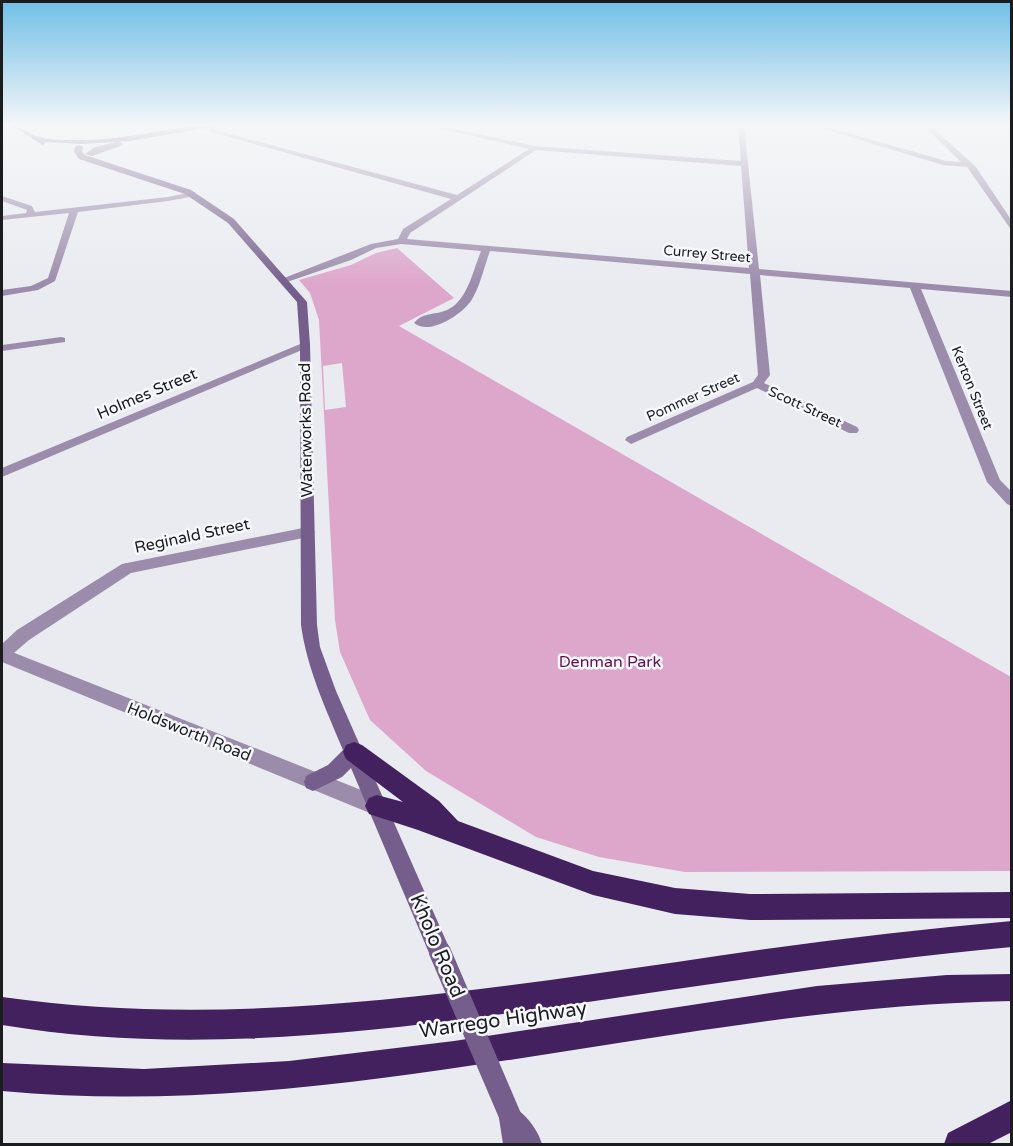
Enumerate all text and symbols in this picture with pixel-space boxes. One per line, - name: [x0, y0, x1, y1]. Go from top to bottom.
- street label: Currey Street: [663, 242, 752, 266]
- street label: Kerton Street: [948, 344, 997, 433]
- street label: Waterworks Road: [295, 363, 317, 497]
- street label: Holmes Street: [94, 364, 200, 424]
- street label: Pommer Street: [644, 369, 743, 425]
- street label: Scott Street: [766, 383, 845, 432]
- street label: Reginald Street: [133, 514, 251, 558]
- park label: Denman Park: [559, 652, 661, 672]
- street label: Holdsworth Road: [124, 698, 254, 766]
- street label: Kholo Road: [404, 891, 470, 1001]
- street label: Warrego Highway: [418, 996, 589, 1044]

